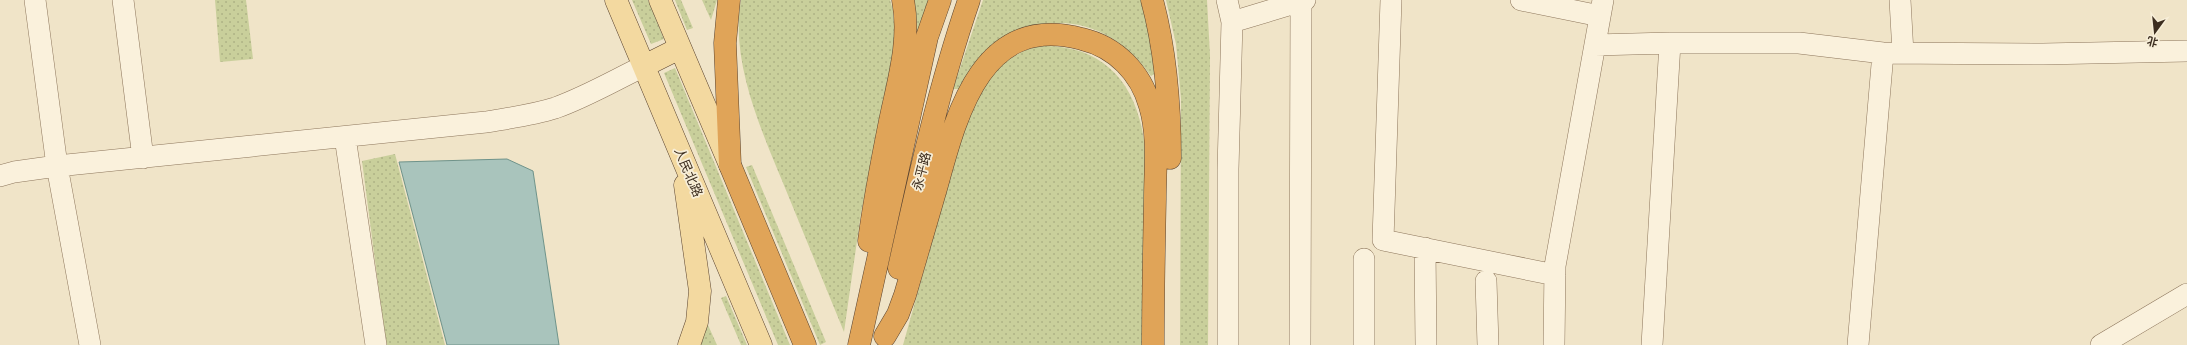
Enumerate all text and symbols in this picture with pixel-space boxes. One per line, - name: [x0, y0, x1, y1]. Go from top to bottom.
- north arrow: [2135, 12, 2175, 52]
- text: 北: [2145, 33, 2160, 52]
- street label: 人民北路: [671, 144, 708, 199]
- street label: 永平路: [907, 150, 934, 192]

